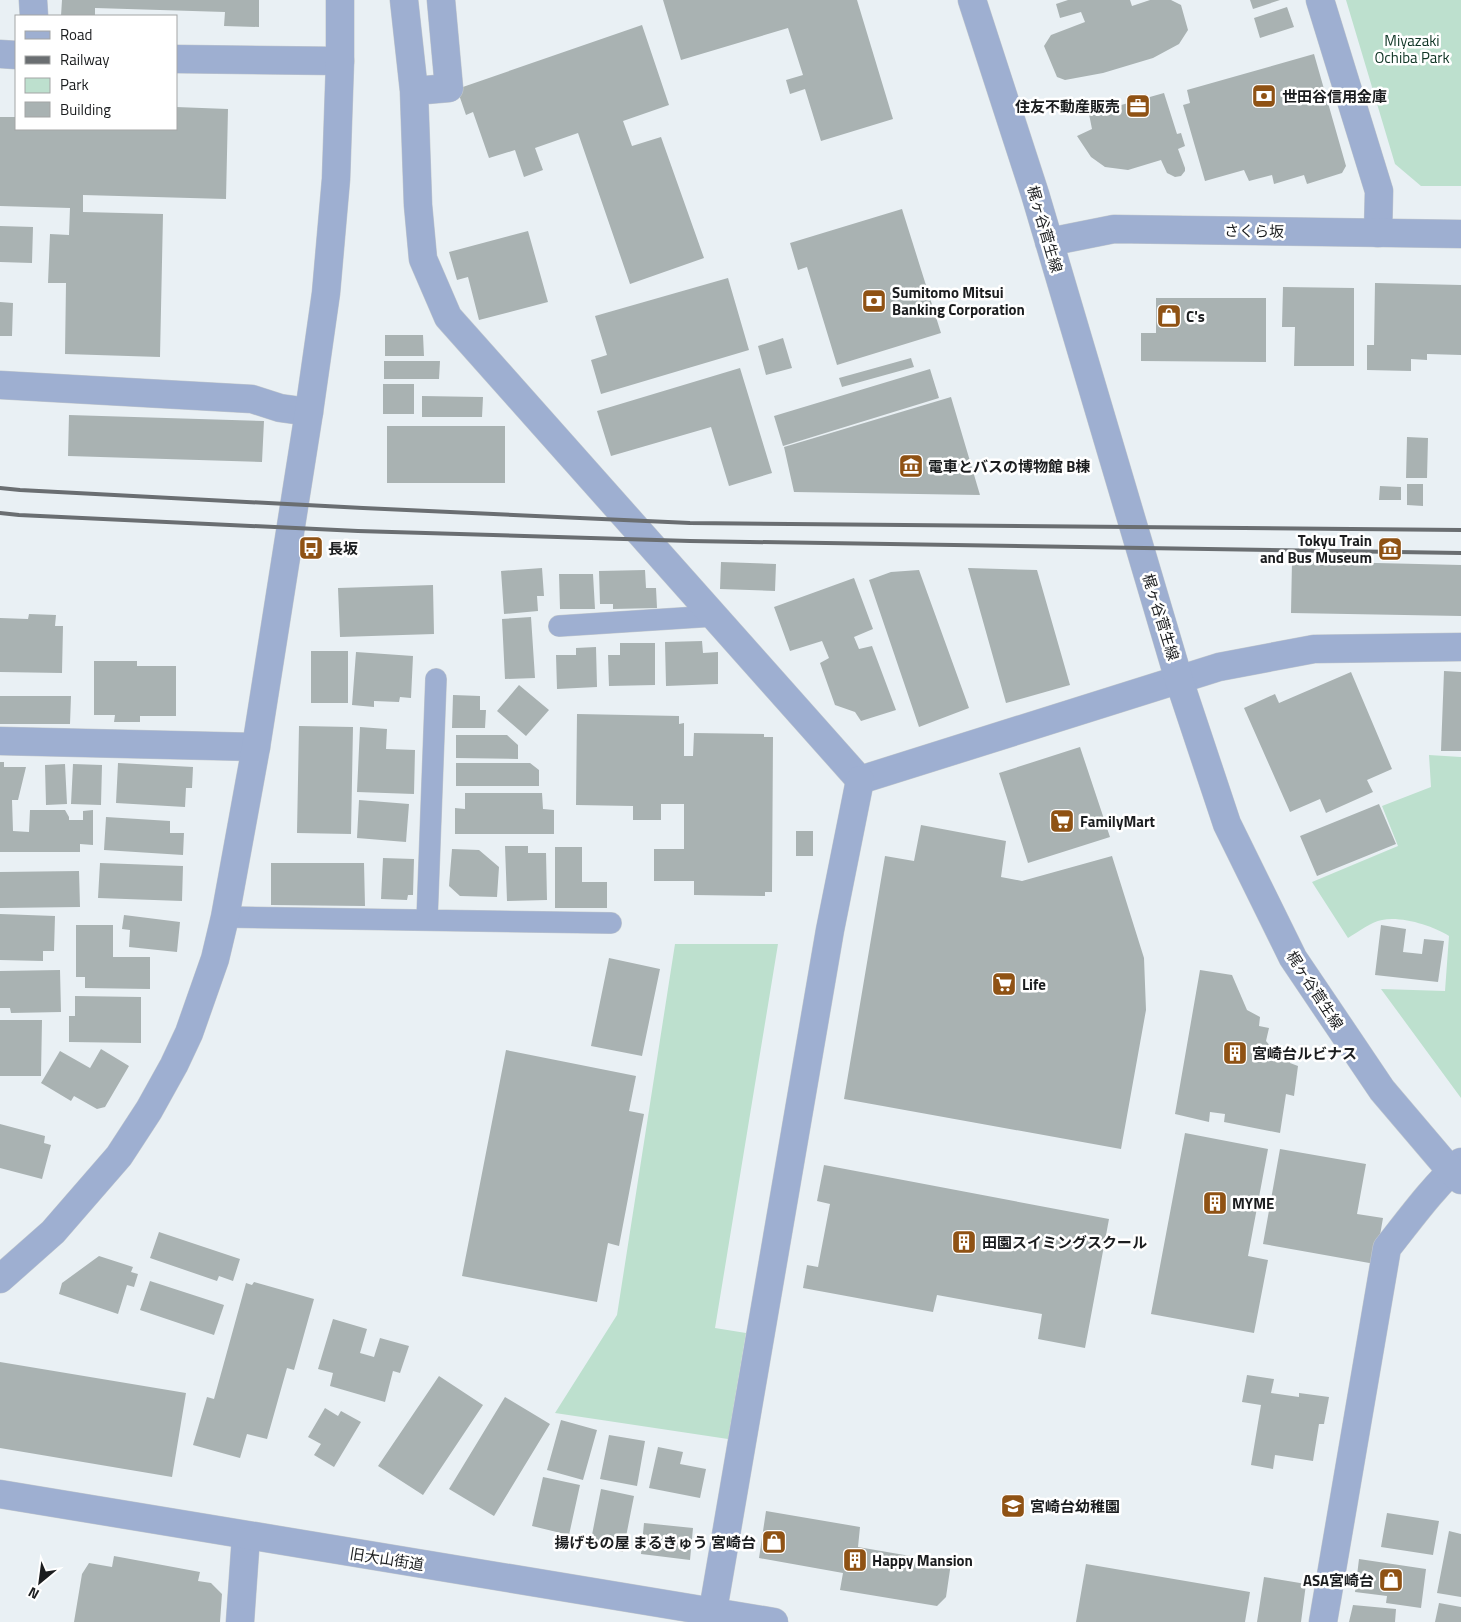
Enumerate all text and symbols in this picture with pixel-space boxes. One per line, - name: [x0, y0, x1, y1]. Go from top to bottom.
- legend: [15, 15, 178, 130]
- text: Road: [60, 23, 92, 46]
- park label: Miyazaki Ochiba Park: [1374, 29, 1450, 69]
- text: Railway: [60, 48, 110, 71]
- text: Park: [60, 73, 89, 96]
- bank icon: 世田谷信用金庫: [1251, 83, 1277, 109]
- place label: 世田谷信用金庫: [1282, 85, 1387, 108]
- office icon: 住友不動産販売: [1125, 93, 1151, 119]
- place label: 住友不動産販売: [1015, 95, 1120, 118]
- text: Building: [60, 98, 111, 121]
- street label: 梶ヶ谷菅生線: [1022, 183, 1068, 275]
- street label: さくら坂: [1224, 219, 1284, 243]
- place label: Sumitomo Mitsui Banking Corporation: [892, 281, 1025, 321]
- bank icon: Sumitomo Mitsui Banking Corporation: [861, 288, 887, 314]
- shop icon: C's: [1156, 303, 1182, 329]
- place label: C's: [1186, 305, 1205, 328]
- museum icon: 電車とバスの博物館 B棟: [898, 453, 924, 479]
- place label: 電車とバスの博物館 B棟: [928, 455, 1090, 478]
- place label: Tokyu Train and Bus Museum: [1260, 529, 1372, 569]
- bus stop icon: 長坂: [298, 535, 324, 561]
- museum icon: Tokyu Train and Bus Museum: [1377, 536, 1403, 562]
- place label: 長坂: [328, 537, 358, 560]
- street label: 梶ヶ谷菅生線: [1137, 571, 1185, 663]
- supermarket icon: FamilyMart: [1049, 808, 1075, 834]
- place label: FamilyMart: [1080, 810, 1155, 833]
- street label: 梶ヶ谷菅生線: [1281, 946, 1349, 1034]
- supermarket icon: Life: [991, 971, 1017, 997]
- place label: Life: [1022, 973, 1046, 996]
- building icon: 宮崎台ルビナス: [1222, 1040, 1248, 1066]
- place label: 宮崎台ルビナス: [1252, 1042, 1357, 1065]
- building icon: MYME: [1202, 1190, 1228, 1216]
- place label: MYME: [1232, 1192, 1274, 1215]
- building icon: 田園スイミングスクール: [951, 1229, 977, 1255]
- place label: 田園スイミングスクール: [982, 1231, 1147, 1254]
- school or university icon: 宮崎台幼稚園: [1000, 1493, 1026, 1519]
- place label: 宮崎台幼稚園: [1030, 1495, 1120, 1518]
- shop icon: 揚げもの屋 まるきゅう 宮崎台: [761, 1529, 787, 1555]
- place label: 揚げもの屋 まるきゅう 宮崎台: [554, 1531, 756, 1554]
- street label: 旧大山街道: [348, 1542, 426, 1576]
- building icon: Happy Mansion: [842, 1547, 868, 1573]
- place label: Happy Mansion: [872, 1549, 973, 1572]
- north arrow: [15, 1557, 65, 1607]
- shop icon: ASA宮崎台: [1378, 1567, 1404, 1593]
- place label: ASA宮崎台: [1303, 1569, 1374, 1592]
- text: N: [24, 1582, 43, 1605]

